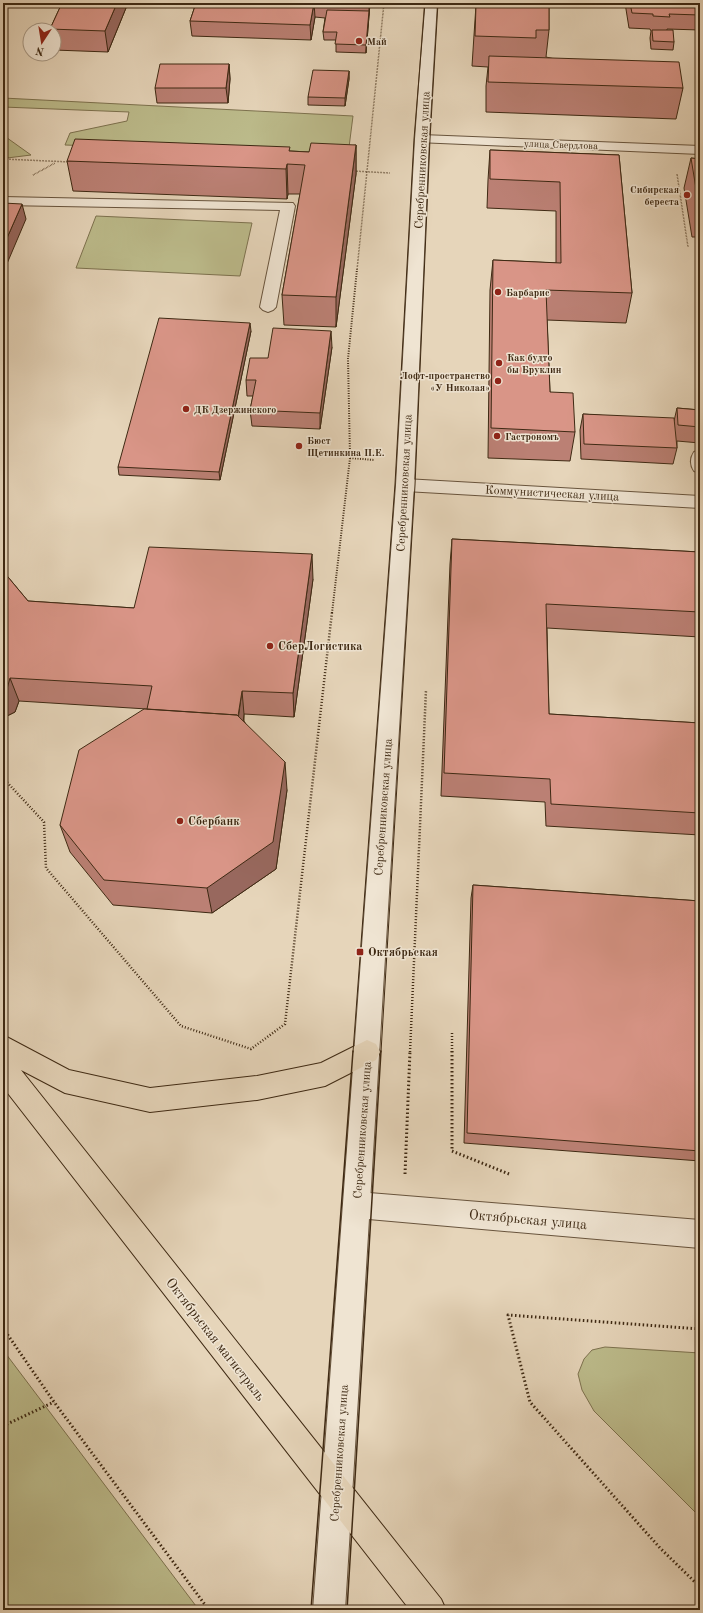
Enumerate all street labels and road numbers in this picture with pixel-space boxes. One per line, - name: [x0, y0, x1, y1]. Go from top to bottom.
- street label: Серебренниковская улица: [413, 91, 433, 229]
- street label: улица Свердлова: [524, 139, 598, 151]
- street label: Серебренниковская улица: [395, 414, 415, 552]
- street label: Коммунистическая улица: [485, 484, 619, 504]
- street label: Серебренниковская улица: [373, 738, 395, 876]
- street label: Серебренниковская улица: [352, 1061, 374, 1199]
- street label: Октябрьская улица: [468, 1208, 588, 1232]
- street label: Октябрьская магистраль: [163, 1276, 268, 1404]
- street label: Серебренниковская улица: [329, 1384, 351, 1522]

